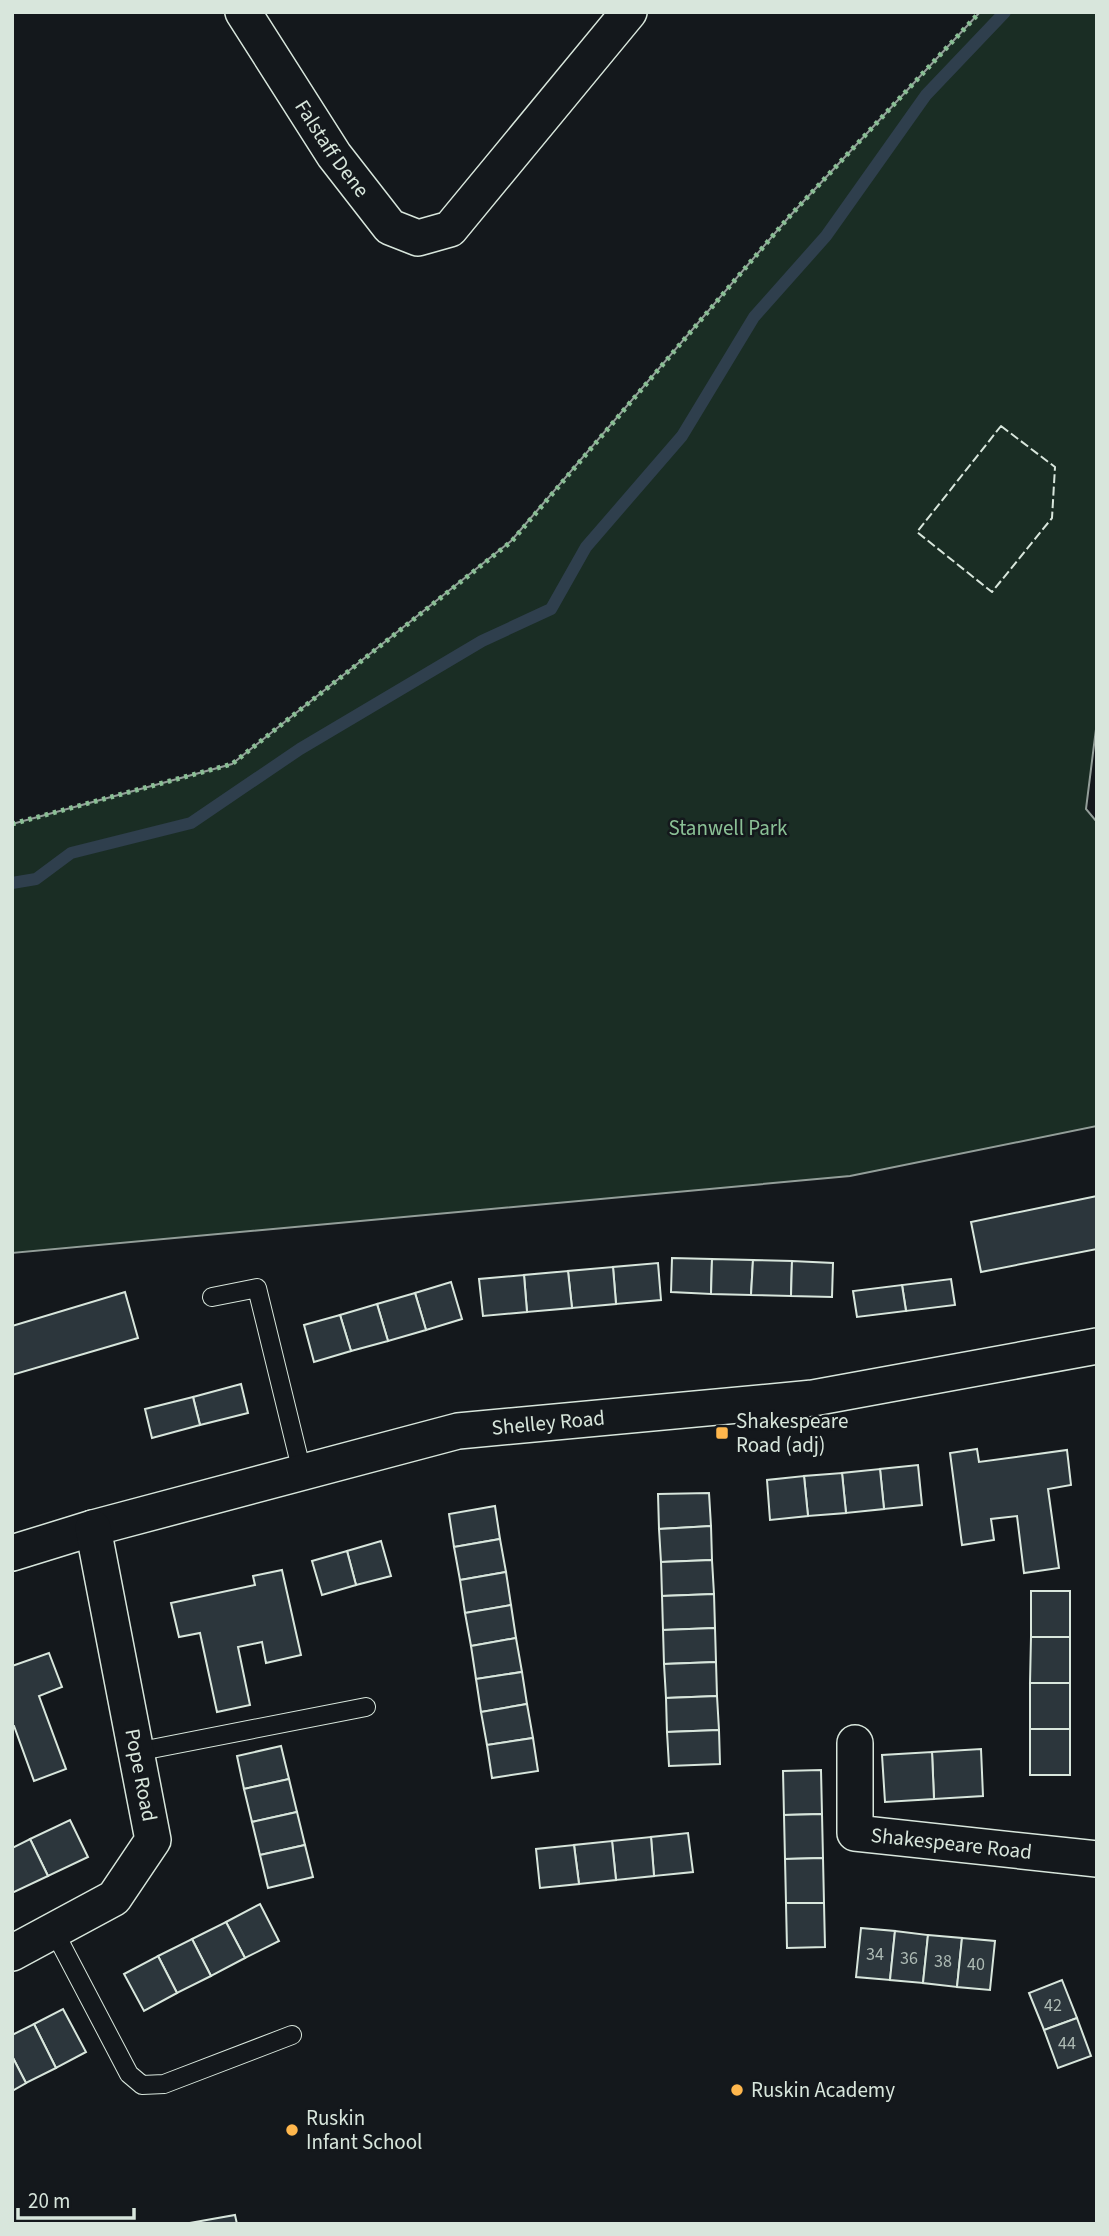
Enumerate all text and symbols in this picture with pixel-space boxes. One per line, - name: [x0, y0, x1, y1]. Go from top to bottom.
- street label: Falstaff Dene: [288, 94, 376, 204]
- park label: Stanwell Park: [668, 813, 788, 843]
- street label: Shelley Road: [490, 1402, 606, 1443]
- place label: Shakespeare Road (adj): [736, 1406, 848, 1460]
- marker: Shakespeare Road (adj): [714, 1425, 730, 1441]
- street label: Pope Road: [117, 1726, 165, 1824]
- street label: Shakespeare Road: [869, 1820, 1033, 1867]
- house number: 34: [866, 1942, 884, 1967]
- house number: 36: [900, 1946, 918, 1971]
- house number: 38: [934, 1949, 952, 1974]
- house number: 40: [967, 1952, 985, 1977]
- house number: 42: [1044, 1993, 1062, 2018]
- house number: 44: [1058, 2031, 1076, 2056]
- place label: Ruskin Academy: [751, 2075, 895, 2105]
- marker: Ruskin Academy: [729, 2082, 745, 2098]
- place label: Ruskin Infant School: [306, 2103, 422, 2157]
- marker: Ruskin Infant School: [284, 2122, 300, 2138]
- scale bar: [18, 2176, 133, 2220]
- text: 20 m: [28, 2186, 70, 2216]

